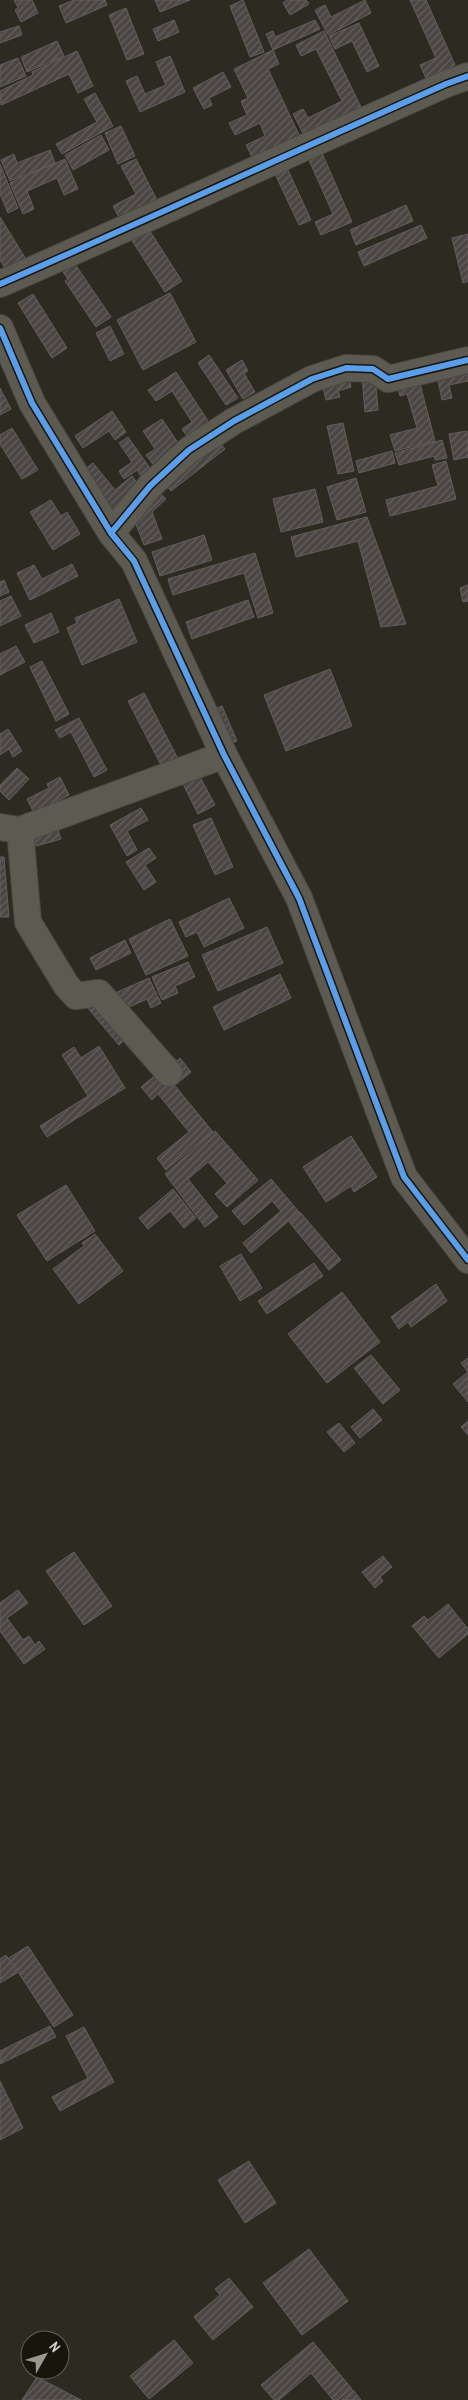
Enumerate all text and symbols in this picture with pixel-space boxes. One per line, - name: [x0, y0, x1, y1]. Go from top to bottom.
- north arrow: [20, 2330, 70, 2380]
- text: N: [45, 2338, 65, 2356]

